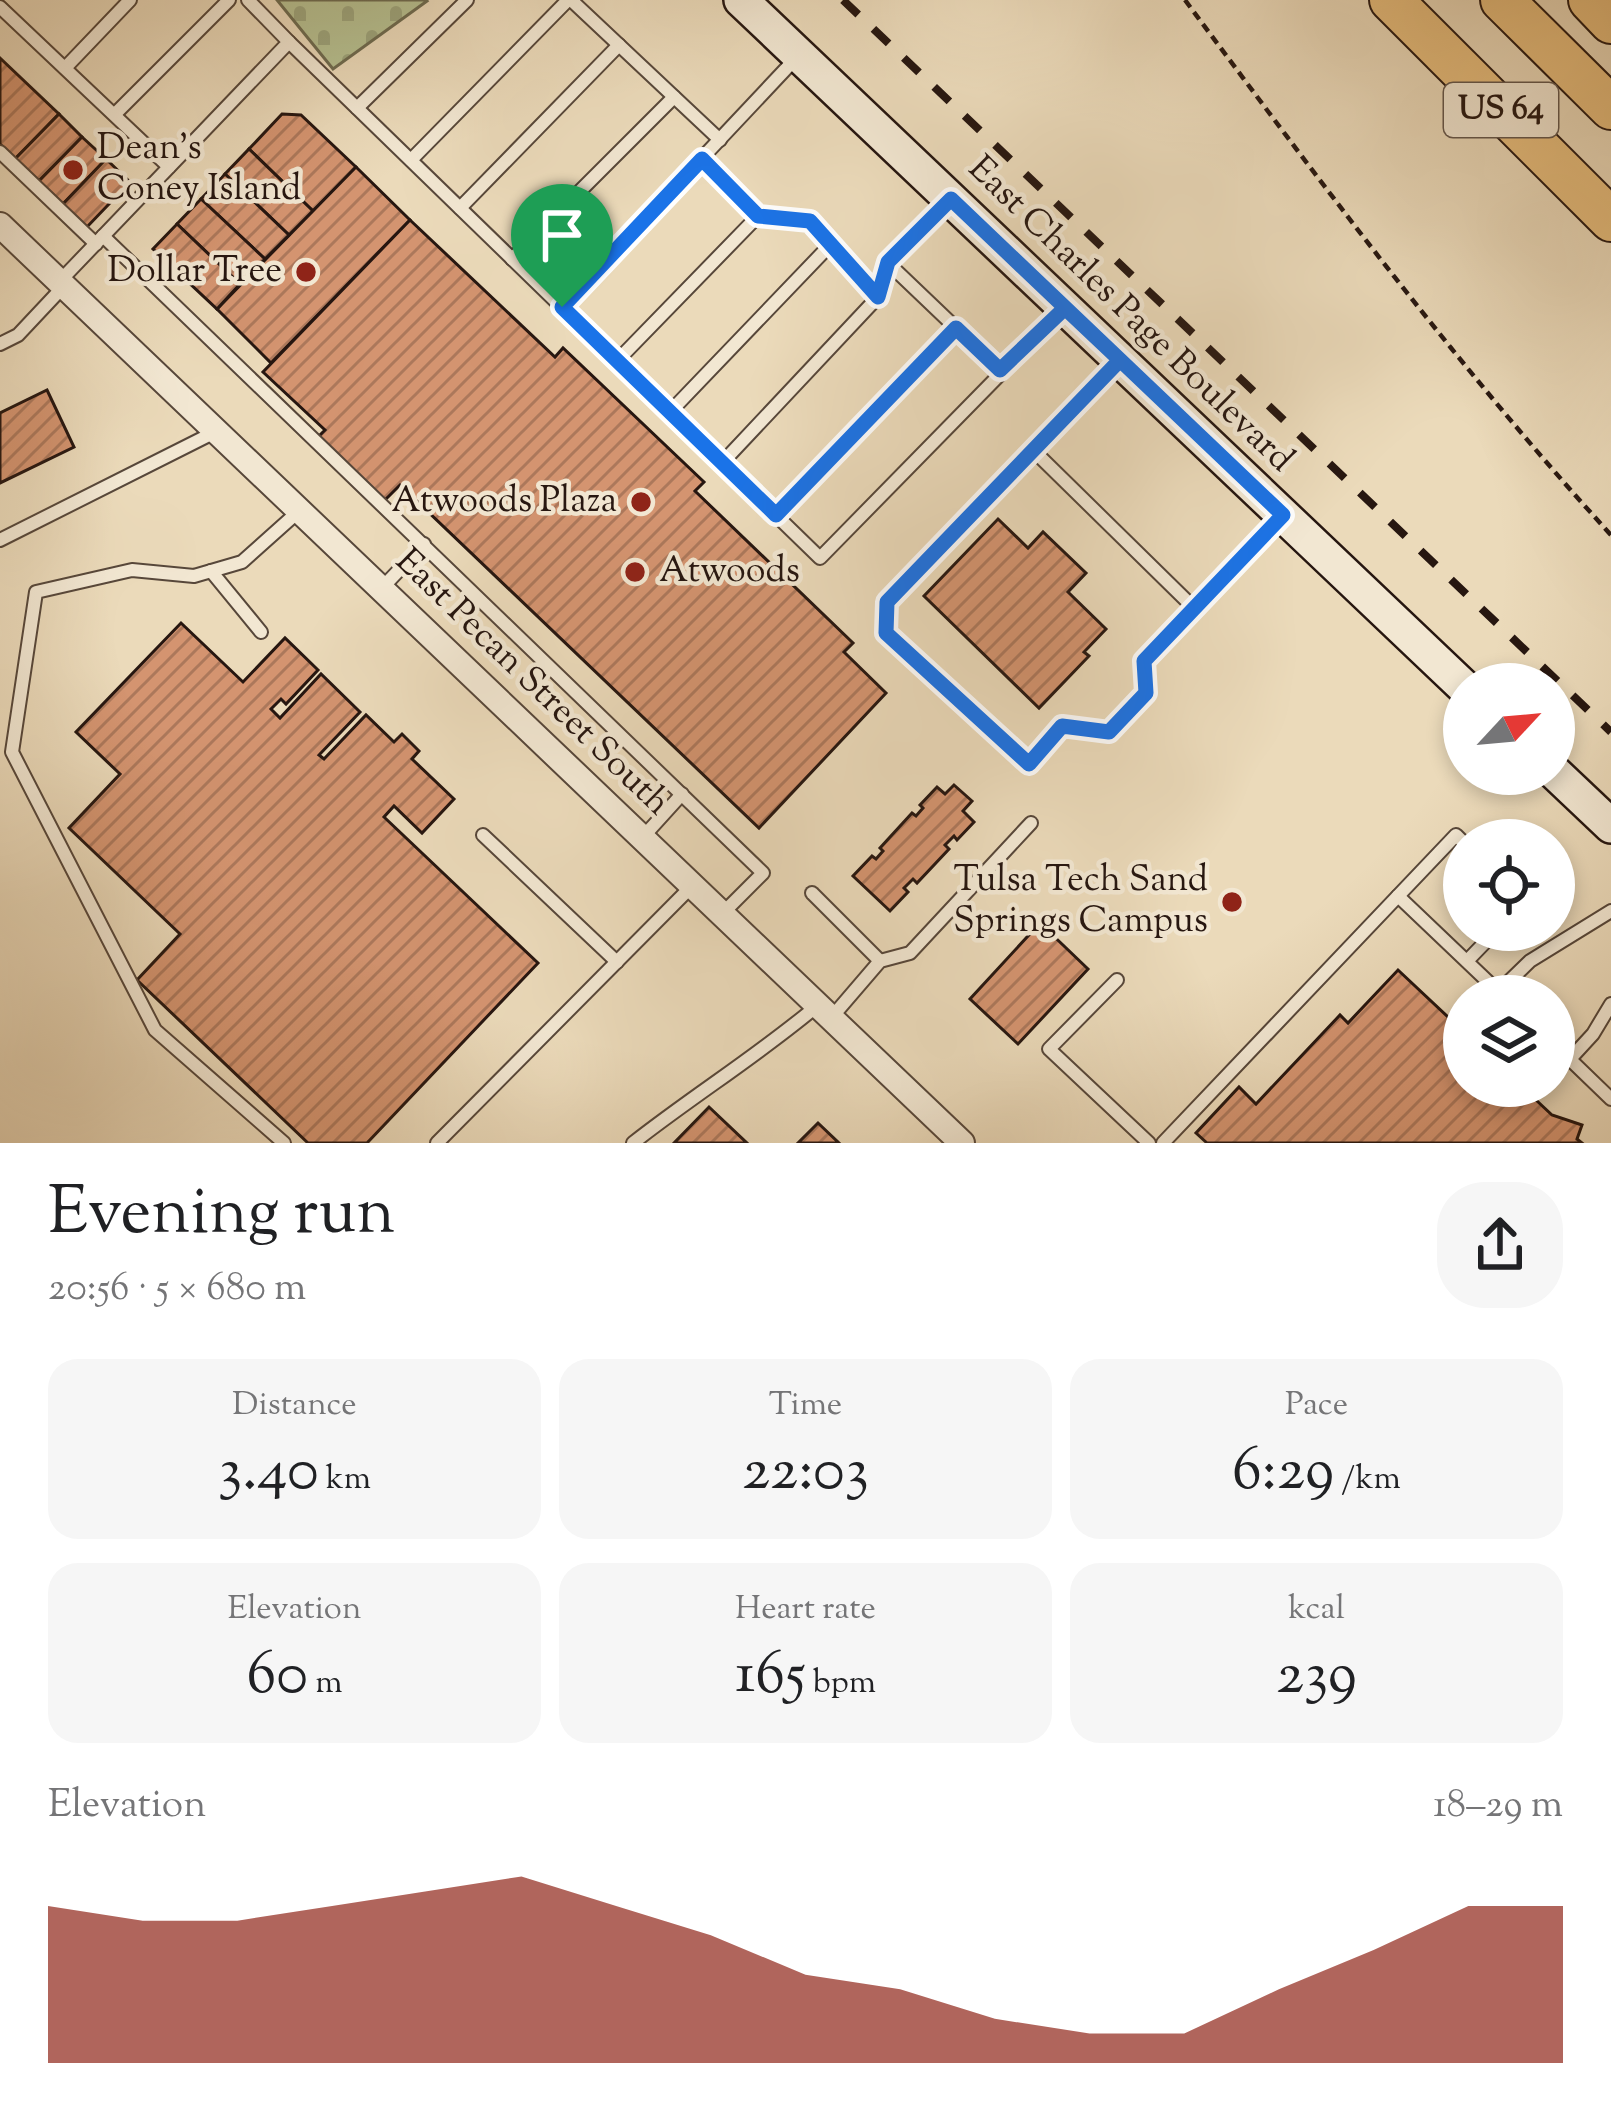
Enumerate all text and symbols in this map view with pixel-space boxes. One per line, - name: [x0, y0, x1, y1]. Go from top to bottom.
- road number: US 64: [1444, 83, 1558, 137]
- place label: Dean's Coney Island: [97, 123, 301, 216]
- street label: East Charles Page Boulevard: [955, 145, 1305, 485]
- marker: Dean's Coney Island: [60, 157, 86, 183]
- pin: [511, 184, 613, 307]
- icon: arrive: [529, 202, 595, 268]
- place label: Dollar Tree: [107, 246, 282, 298]
- marker: Dollar Tree: [293, 259, 319, 285]
- place label: Atwoods Plaza: [391, 476, 617, 528]
- marker: Atwoods Plaza: [628, 489, 654, 515]
- street label: East Pecan Street South: [382, 537, 682, 829]
- place label: Atwoods: [659, 546, 800, 598]
- marker: Atwoods: [622, 559, 648, 585]
- north arrow: [1443, 663, 1575, 795]
- map controls: [1443, 663, 1575, 1107]
- button: locate: [1443, 819, 1575, 951]
- place label: Tulsa Tech Sand Springs Campus: [953, 855, 1208, 948]
- marker: Tulsa Tech Sand Springs Campus: [1219, 889, 1245, 915]
- button: layers: [1443, 975, 1575, 1107]
- text: Evening run: [48, 1169, 395, 1264]
- button: share: [1437, 1182, 1563, 1308]
- text: 20:56 · 5 × 680 m: [48, 1262, 306, 1318]
- text: Distance: [232, 1382, 357, 1430]
- text: Time: [769, 1382, 842, 1430]
- text: Pace: [1285, 1382, 1348, 1430]
- text: 3.40: [218, 1430, 319, 1517]
- text: 22:03: [742, 1430, 869, 1517]
- text: 6:29: [1232, 1430, 1334, 1517]
- text: km: [319, 1456, 371, 1504]
- text: /km: [1334, 1456, 1401, 1504]
- text: Elevation: [228, 1586, 361, 1634]
- text: Heart rate: [735, 1586, 876, 1634]
- text: kcal: [1288, 1586, 1345, 1634]
- text: 60: [247, 1634, 308, 1721]
- text: 165: [735, 1634, 806, 1721]
- text: 239: [1276, 1634, 1357, 1721]
- text: m: [308, 1660, 342, 1708]
- text: bpm: [806, 1660, 876, 1708]
- text: Elevation: [48, 1779, 206, 1835]
- text: 18–29 m: [1433, 1779, 1563, 1835]

